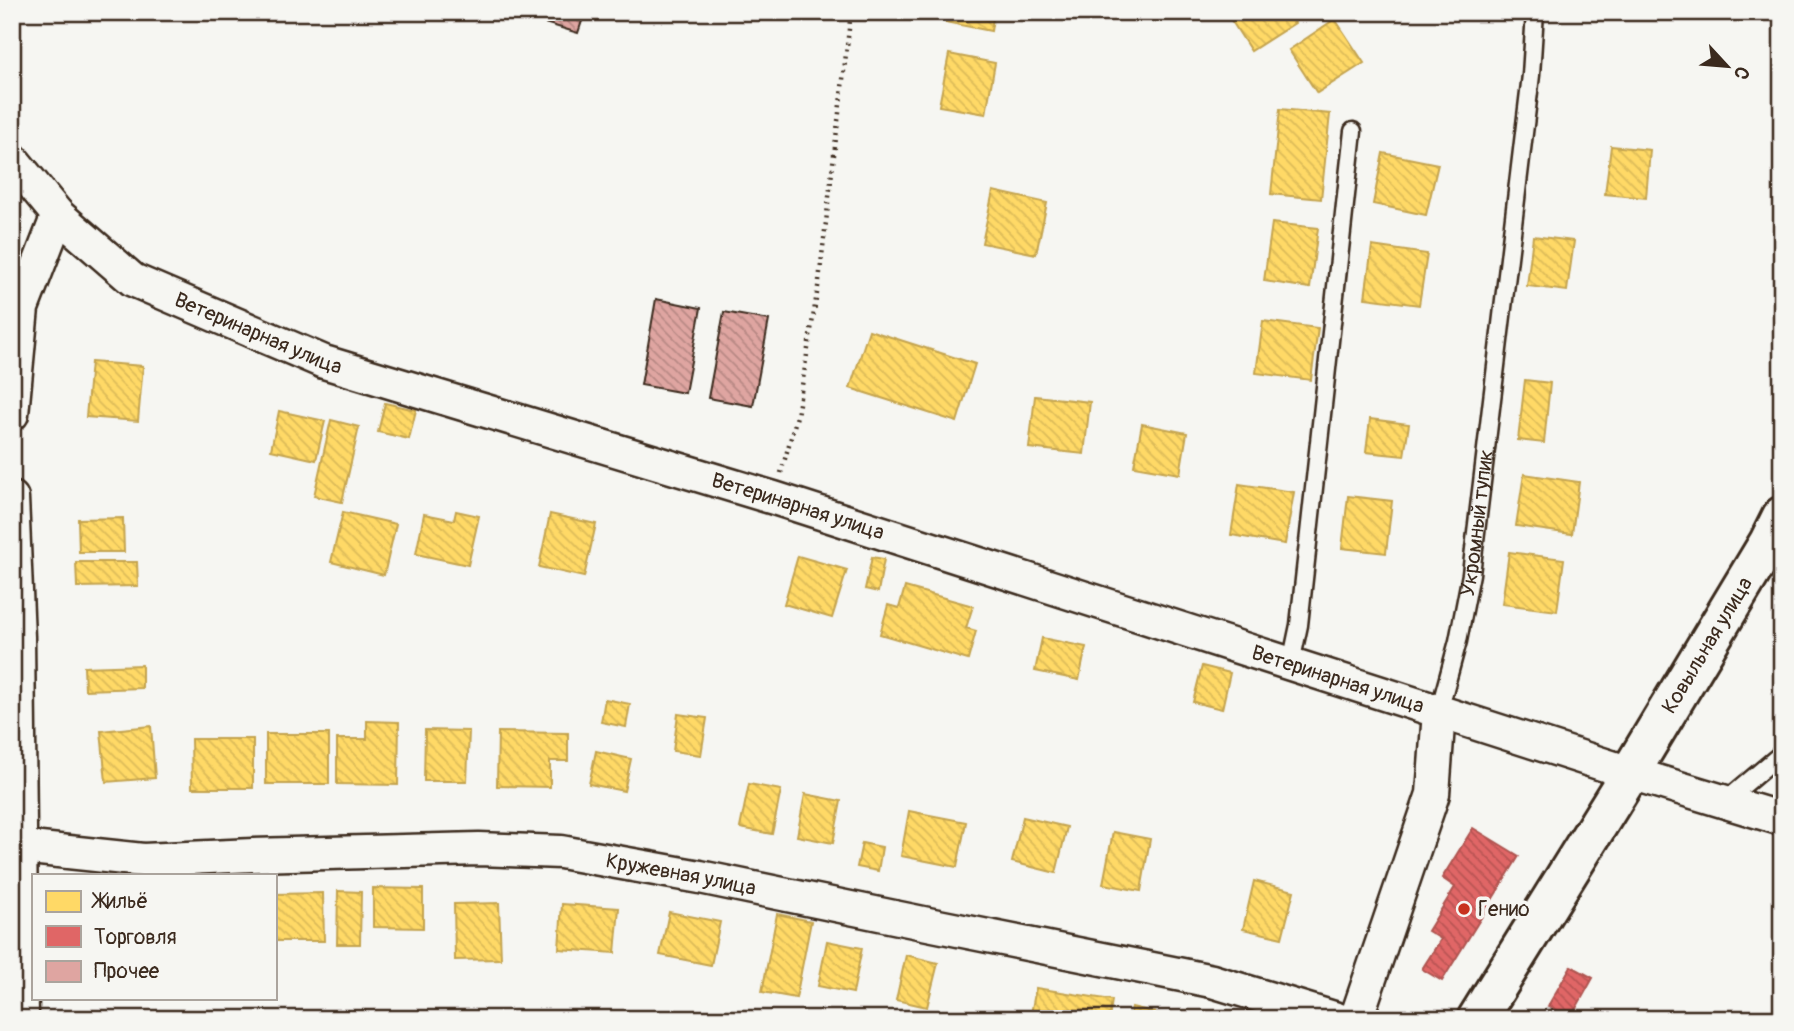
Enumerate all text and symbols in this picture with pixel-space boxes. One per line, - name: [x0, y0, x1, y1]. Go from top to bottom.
- north arrow: [1692, 32, 1762, 102]
- text: С: [1728, 62, 1755, 84]
- street label: Ветеринарная улица: [170, 286, 345, 381]
- street label: Укромный тупик: [1454, 448, 1500, 599]
- street label: Ветеринарная улица: [708, 467, 888, 547]
- street label: Ковыльная улица: [1656, 572, 1759, 719]
- street label: Ветеринарная улица: [1248, 639, 1427, 720]
- street label: Кружевная улица: [604, 847, 758, 902]
- legend: [32, 874, 276, 1000]
- text: Жильё: [91, 888, 148, 915]
- place label: Генио: [1478, 896, 1530, 923]
- marker: Генио: [1456, 901, 1472, 917]
- text: Торговля: [94, 924, 177, 951]
- text: Прочее: [94, 958, 160, 985]

